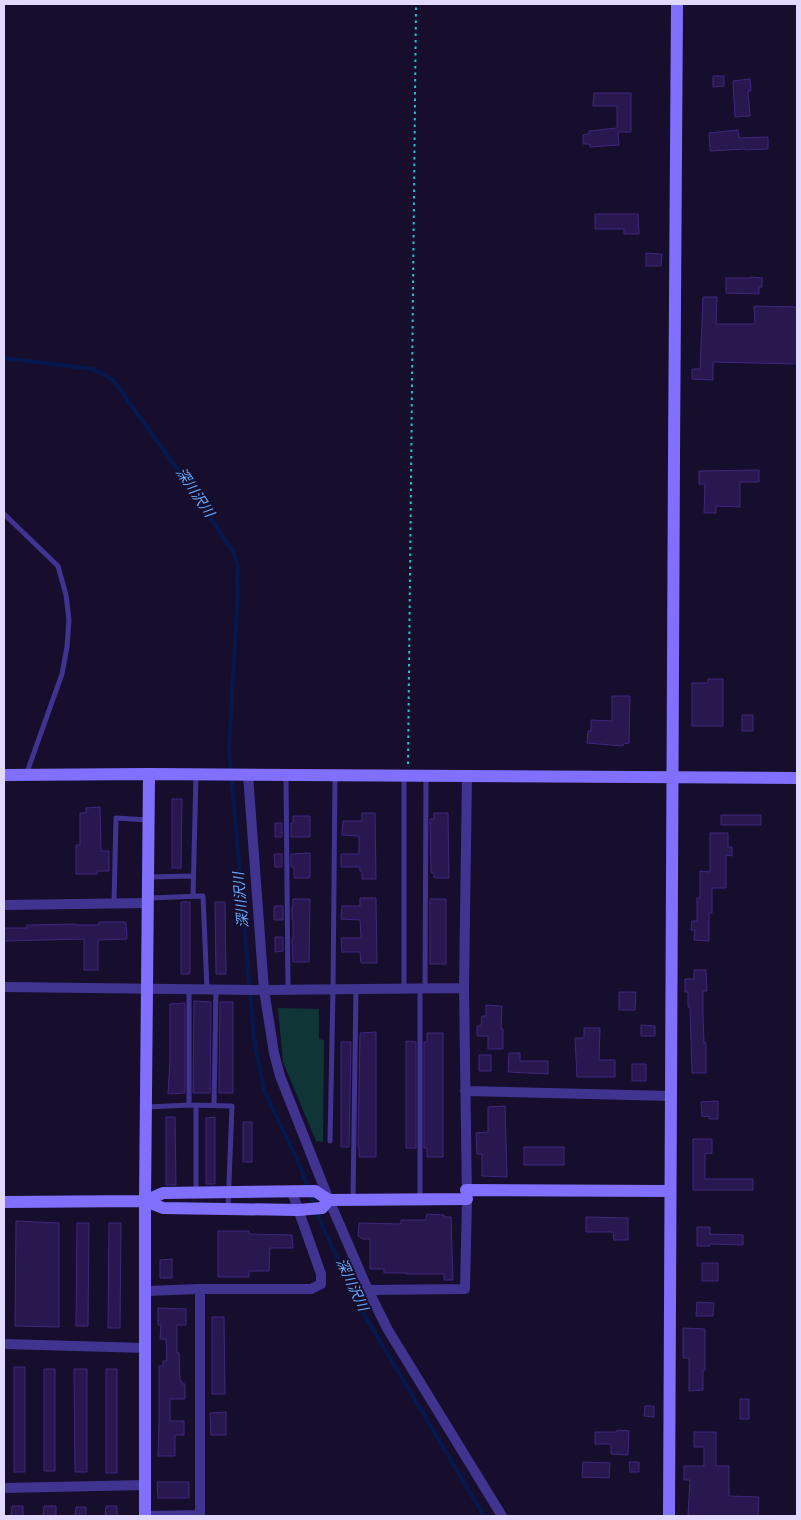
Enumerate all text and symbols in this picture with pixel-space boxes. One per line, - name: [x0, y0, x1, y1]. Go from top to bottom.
- water label: 深川沢川: [171, 465, 218, 523]
- water label: 深川沢川: [231, 869, 253, 929]
- water label: 深川沢川: [331, 1256, 371, 1316]

